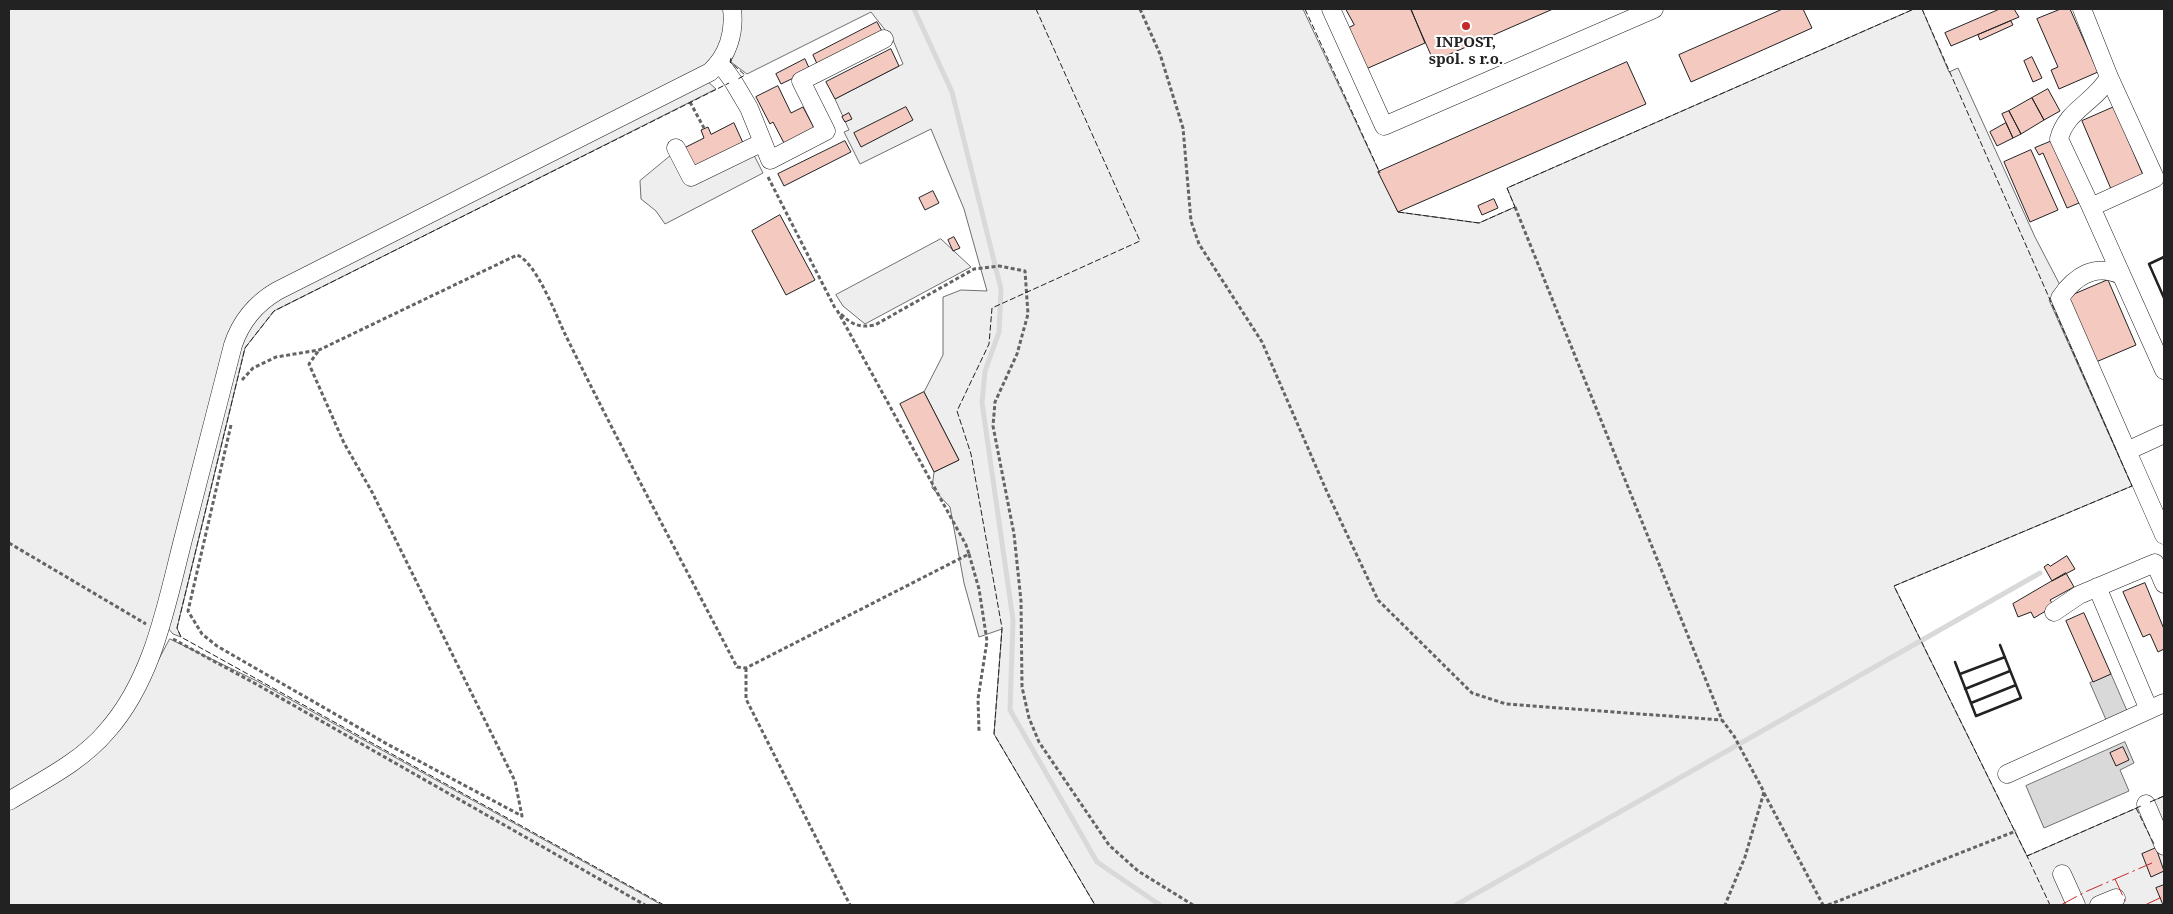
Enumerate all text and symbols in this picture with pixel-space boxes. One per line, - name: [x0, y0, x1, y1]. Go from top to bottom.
- marker: INPOST, spol. s r.o.: [1460, 20, 1472, 32]
- place label: INPOST, spol. s r.o.: [1429, 34, 1503, 69]

